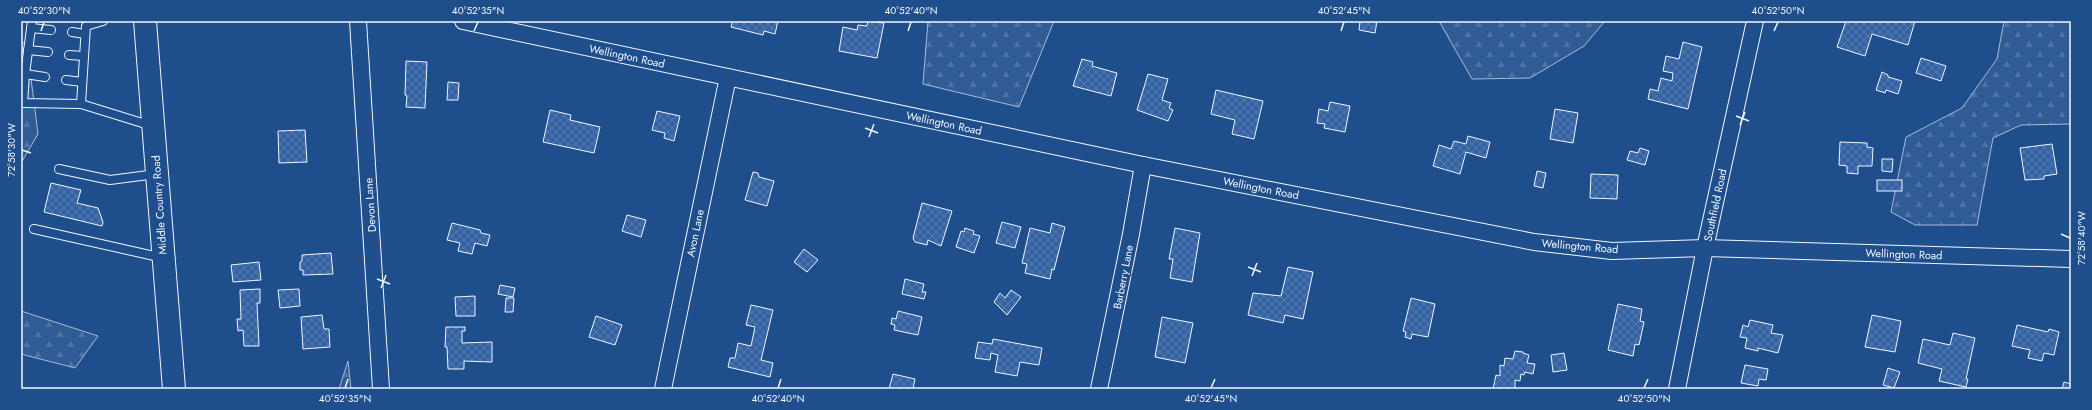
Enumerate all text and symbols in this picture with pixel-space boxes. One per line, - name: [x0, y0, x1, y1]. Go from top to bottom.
- text: 40°52'30"N: [18, 3, 70, 18]
- text: 40°52'35"N: [452, 3, 504, 18]
- text: 40°52'40"N: [884, 3, 938, 18]
- text: 40°52'45"N: [1318, 3, 1370, 18]
- text: 40°52'50"N: [1752, 3, 1804, 18]
- street label: Wellington Road: [588, 40, 666, 72]
- street label: Wellington Road: [905, 107, 983, 139]
- text: 72°58'30"W: [4, 123, 19, 177]
- street label: Middle Country Road: [148, 155, 170, 255]
- street label: Southfield Road: [1700, 167, 1730, 243]
- street label: Wellington Road: [1222, 173, 1300, 203]
- street label: Devon Lane: [360, 177, 380, 233]
- street label: Avon Lane: [682, 207, 708, 258]
- text: 72°58'40"W: [2074, 211, 2089, 265]
- street label: Wellington Road: [1541, 235, 1619, 257]
- street label: Barberry Lane: [1109, 243, 1137, 310]
- street label: Wellington Road: [1865, 245, 1943, 263]
- text: 40°52'35"N: [319, 391, 371, 406]
- text: 40°52'40"N: [751, 391, 805, 406]
- text: 40°52'45"N: [1185, 391, 1237, 406]
- text: 40°52'50"N: [1618, 391, 1670, 406]

